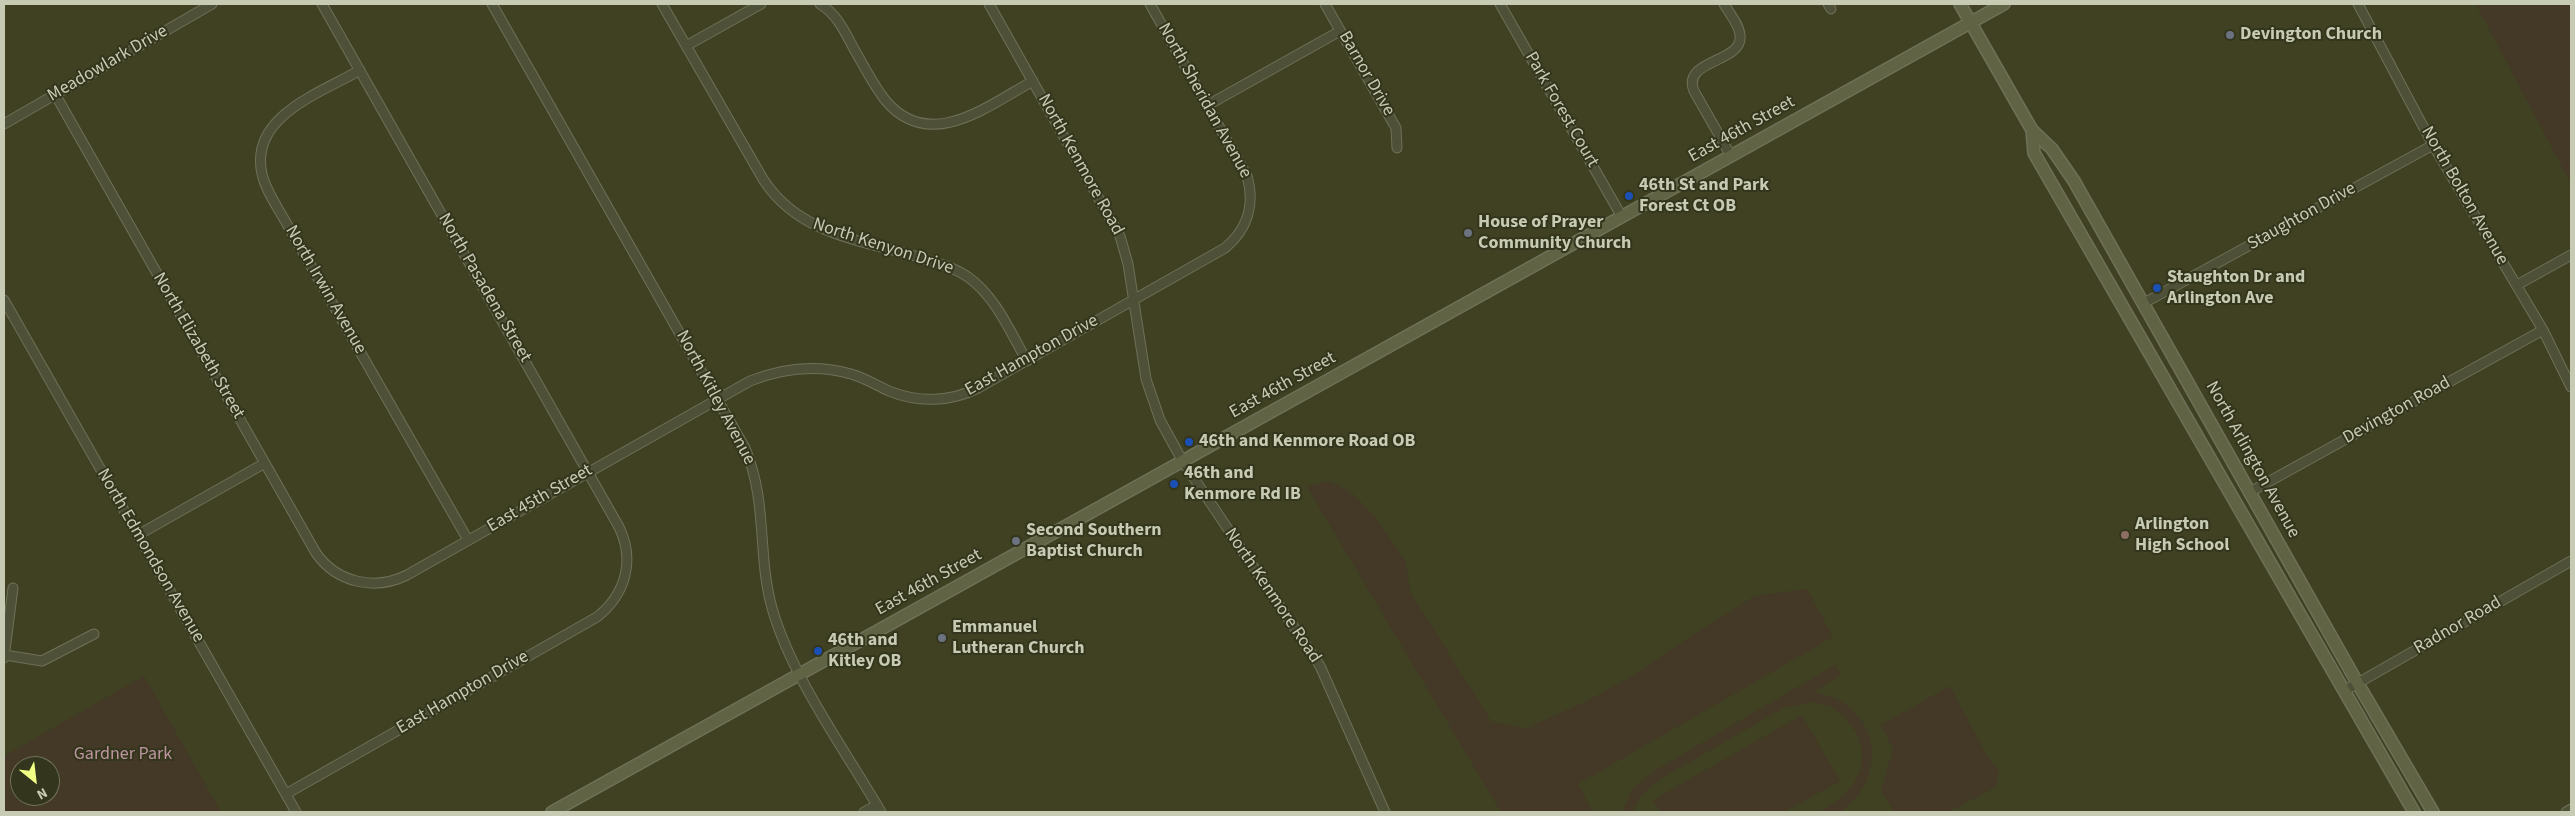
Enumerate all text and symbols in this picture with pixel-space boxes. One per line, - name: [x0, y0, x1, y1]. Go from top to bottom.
- street label: North Sheridan Avenue: [1152, 20, 1256, 182]
- street label: Meadowlark Drive: [44, 21, 172, 107]
- place label: Devington Church: [2240, 24, 2382, 46]
- street label: Barnor Drive: [1333, 28, 1399, 120]
- marker: Devington Church: [2224, 29, 2236, 41]
- street label: Park Forest Court: [1519, 48, 1603, 172]
- street label: North Kenmore Road: [1032, 91, 1128, 239]
- street label: East 46th Street: [1685, 92, 1799, 168]
- street label: North Bolton Avenue: [2416, 123, 2512, 269]
- place label: 46th St and Park Forest Ct OB: [1639, 175, 1769, 218]
- street label: Staughton Drive: [2244, 178, 2360, 256]
- marker: 46th St and Park Forest Ct OB: [1623, 190, 1635, 202]
- street label: North Pasadena Street: [432, 210, 536, 366]
- place label: House of Prayer Community Church: [1478, 212, 1631, 254]
- street label: North Kenyon Drive: [810, 214, 956, 280]
- street label: North Irwin Avenue: [279, 222, 371, 358]
- marker: House of Prayer Community Church: [1462, 227, 1474, 239]
- place label: Staughton Dr and Arlington Ave: [2167, 267, 2305, 310]
- street label: North Elizabeth Street: [147, 269, 249, 423]
- marker: Staughton Dr and Arlington Ave: [2151, 282, 2163, 294]
- street label: East Hampton Drive: [962, 310, 1102, 402]
- street label: North Kitley Avenue: [670, 327, 760, 469]
- street label: East 46th Street: [1226, 348, 1340, 424]
- street label: Devington Road: [2339, 373, 2455, 449]
- street label: North Arlington Avenue: [2200, 378, 2304, 542]
- place label: 46th and Kenmore Road OB: [1199, 431, 1415, 453]
- marker: 46th and Kenmore Road OB: [1183, 436, 1195, 448]
- street label: East 45th Street: [484, 460, 596, 538]
- place label: 46th and Kenmore Rd IB: [1184, 463, 1301, 506]
- street label: North Edmondson Avenue: [91, 465, 209, 647]
- marker: 46th and Kenmore Rd IB: [1168, 478, 1180, 490]
- place label: Arlington High School: [2135, 514, 2229, 556]
- place label: Second Southern Baptist Church: [1026, 520, 1162, 562]
- street label: North Kenmore Road: [1219, 524, 1325, 668]
- marker: Arlington High School: [2119, 529, 2131, 541]
- marker: Second Southern Baptist Church: [1010, 535, 1022, 547]
- street label: East 46th Street: [872, 545, 986, 621]
- street label: Radnor Road: [2410, 592, 2506, 660]
- place label: Emmanuel Lutheran Church: [952, 617, 1085, 660]
- place label: 46th and Kitley OB: [828, 630, 901, 672]
- marker: Emmanuel Lutheran Church: [936, 632, 948, 644]
- marker: 46th and Kitley OB: [812, 645, 824, 657]
- street label: East Hampton Drive: [393, 646, 533, 740]
- park label: Gardner Park: [74, 744, 172, 766]
- north arrow: [10, 756, 60, 806]
- text: N: [33, 782, 51, 804]

